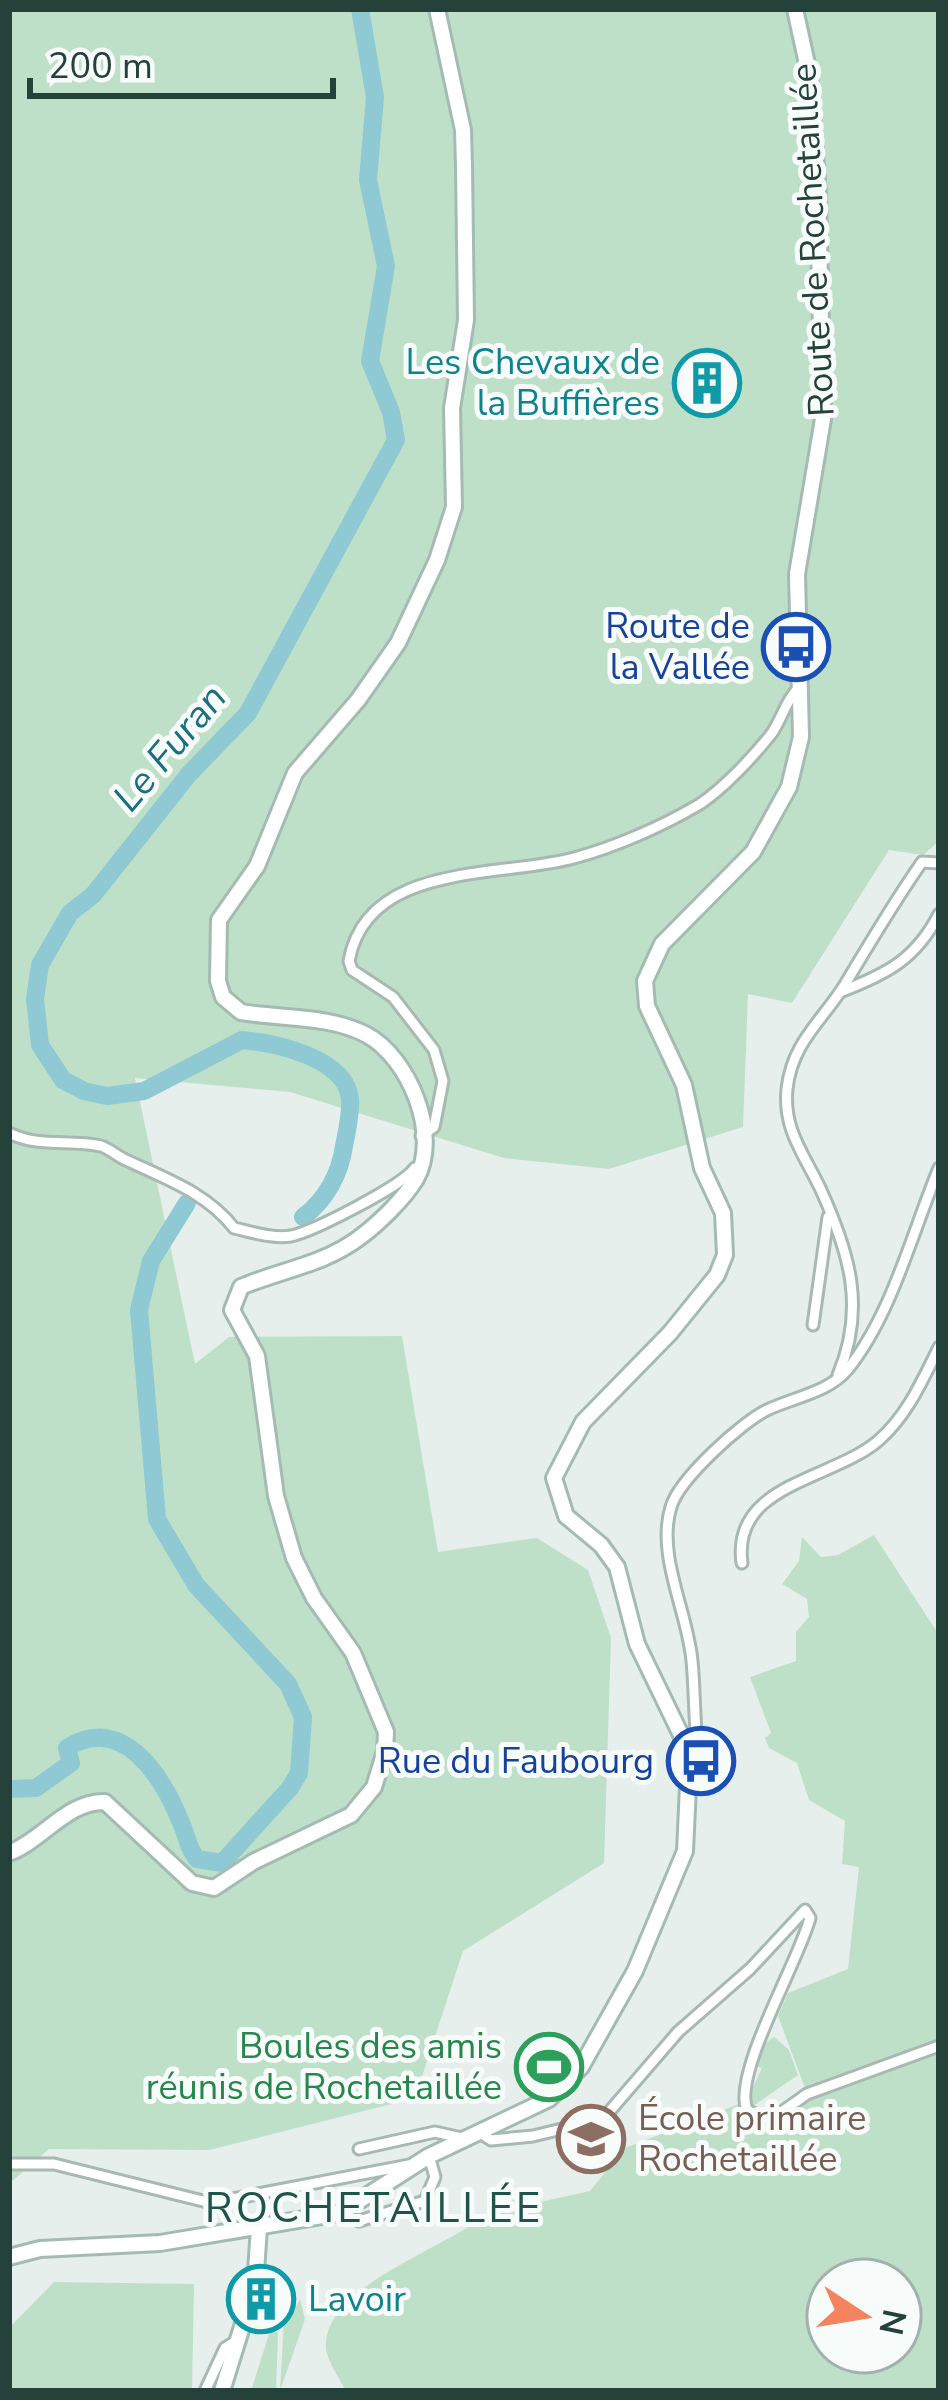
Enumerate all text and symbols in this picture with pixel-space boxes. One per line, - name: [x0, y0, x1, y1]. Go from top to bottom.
- scale bar: [30, 24, 333, 98]
- text: 200 m: [48, 42, 153, 91]
- street label: Route de Rochetaillée: [779, 62, 847, 418]
- place label: Les Chevaux de la Buffières: [406, 338, 660, 428]
- building icon: Les Chevaux de la Buffières: [672, 348, 742, 418]
- place label: Route de la Vallée: [605, 602, 750, 692]
- bus stop icon: Route de la Vallée: [761, 612, 831, 682]
- water label: Le Furan: [101, 673, 239, 823]
- bus stop icon: Rue du Faubourg: [666, 1726, 736, 1796]
- place label: Rue du Faubourg: [378, 1737, 654, 1786]
- place label: Boules des amis réunis de Rochetaillée: [146, 2022, 502, 2112]
- sports icon: Boules des amis réunis de Rochetaillée: [514, 2032, 584, 2102]
- place label: École primaire Rochetaillée: [638, 2094, 866, 2184]
- school or university icon: École primaire Rochetaillée: [556, 2104, 626, 2174]
- district label: ROCHETAILLÉE: [205, 2180, 543, 2237]
- north arrow: [804, 2256, 924, 2376]
- building icon: Lavoir: [226, 2264, 296, 2334]
- place label: Lavoir: [308, 2275, 406, 2324]
- text: N: [867, 2305, 916, 2339]

